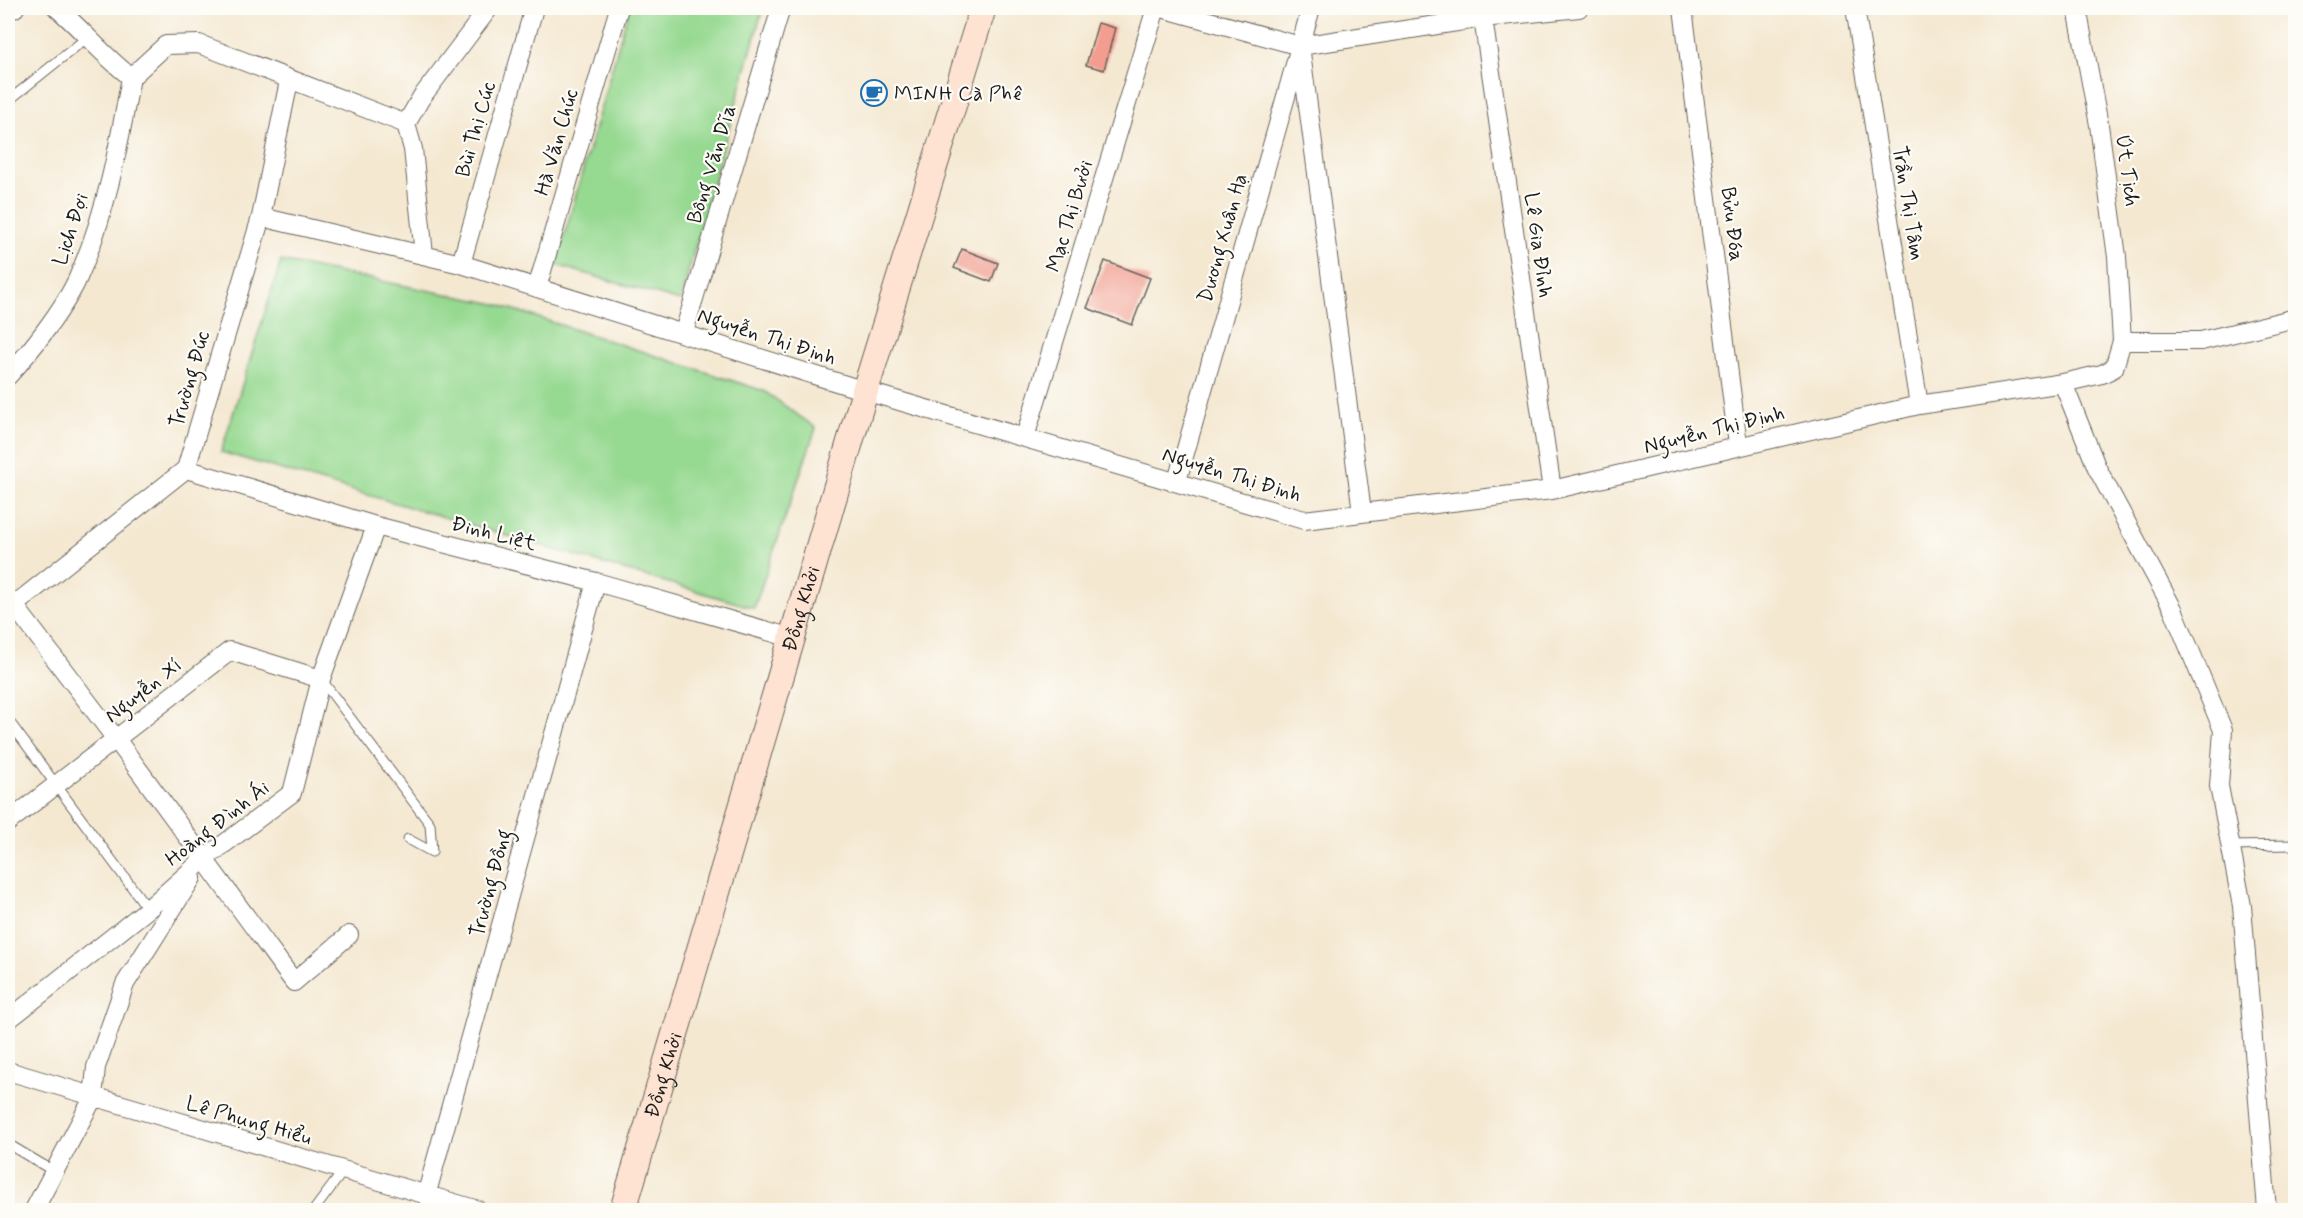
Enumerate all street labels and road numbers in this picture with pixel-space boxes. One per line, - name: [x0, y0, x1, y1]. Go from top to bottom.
- street label: Bùi Thị Cúc: [449, 78, 503, 180]
- street label: Hà Văn Chúc: [528, 85, 586, 199]
- street label: Bông Văn Dĩa: [681, 101, 745, 228]
- street label: Út Tịch: [2108, 132, 2146, 208]
- street label: Trần Thị Tâm: [1885, 144, 1931, 263]
- street label: Mạc Thị Bưởi: [1040, 157, 1100, 276]
- street label: Dương Xuân Hạ: [1191, 171, 1257, 306]
- street label: Bửu Đóa: [1714, 185, 1750, 263]
- street label: Lịch Đợi: [46, 189, 96, 269]
- street label: Lê Gia Đỉnh: [1517, 191, 1559, 299]
- street label: Nguyễn Thị Định: [693, 301, 840, 374]
- street label: Trường Đúc: [163, 328, 219, 432]
- street label: Nguyễn Thị Định: [1641, 399, 1788, 463]
- street label: Nguyễn Thị Định: [1158, 441, 1305, 511]
- street label: Đinh Liệt: [448, 510, 540, 558]
- street label: Đồng Khởi: [776, 563, 828, 655]
- street label: Nguyễn Xí: [99, 652, 189, 731]
- street label: Hoàng Đình Ái: [160, 774, 277, 875]
- street label: Trường Đồng: [463, 826, 521, 941]
- street label: Đồng Khởi: [638, 1029, 690, 1121]
- street label: Lê Phụng Hiểu: [182, 1090, 315, 1154]

